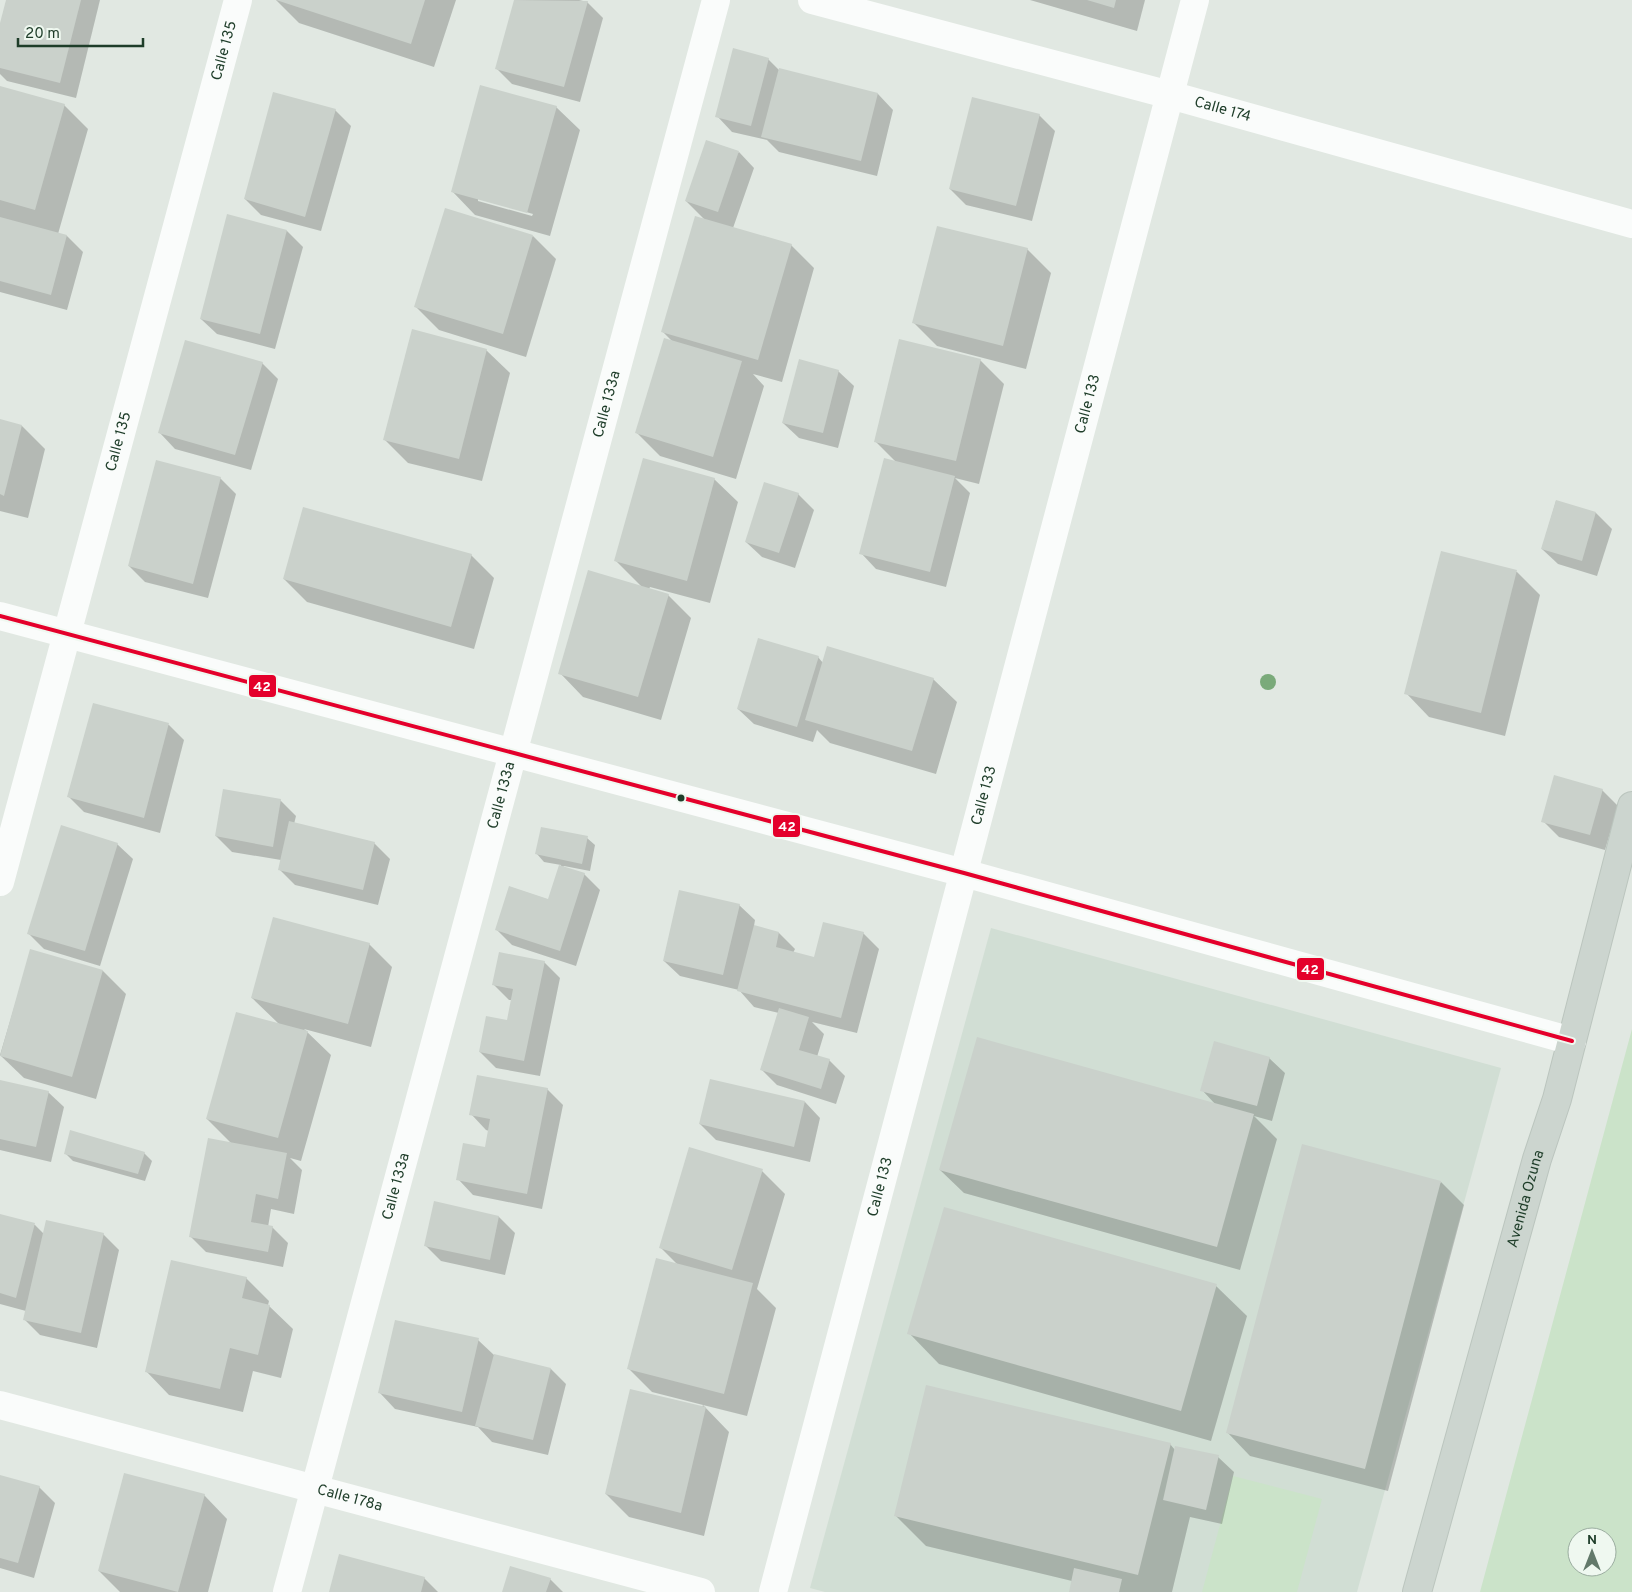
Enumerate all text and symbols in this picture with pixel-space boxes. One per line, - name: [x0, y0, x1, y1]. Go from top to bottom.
- scale bar: [18, 15, 142, 47]
- street label: Calle 135: [207, 19, 241, 83]
- text: 20 m: [25, 25, 60, 44]
- street label: Calle 174: [1192, 93, 1253, 127]
- street label: Calle 133a: [589, 369, 625, 440]
- street label: Calle 133: [1071, 372, 1105, 436]
- street label: Calle 135: [102, 410, 136, 474]
- line badge: 42: [248, 674, 277, 698]
- text: 42: [253, 679, 271, 696]
- street label: Calle 133a: [484, 760, 520, 831]
- street label: Calle 133: [967, 764, 1001, 827]
- unlabelled marker: [676, 793, 686, 803]
- line badge: 42: [772, 814, 801, 838]
- text: 42: [778, 819, 796, 836]
- line badge: 42: [1296, 957, 1325, 981]
- text: 42: [1301, 962, 1319, 979]
- street label: Avenida Ozuna: [1503, 1147, 1549, 1250]
- street label: Calle 133a: [378, 1151, 414, 1222]
- street label: Calle 133: [863, 1155, 897, 1219]
- street label: Calle 178a: [315, 1480, 385, 1516]
- north arrow: [1567, 1527, 1617, 1577]
- text: N: [1587, 1532, 1597, 1549]

